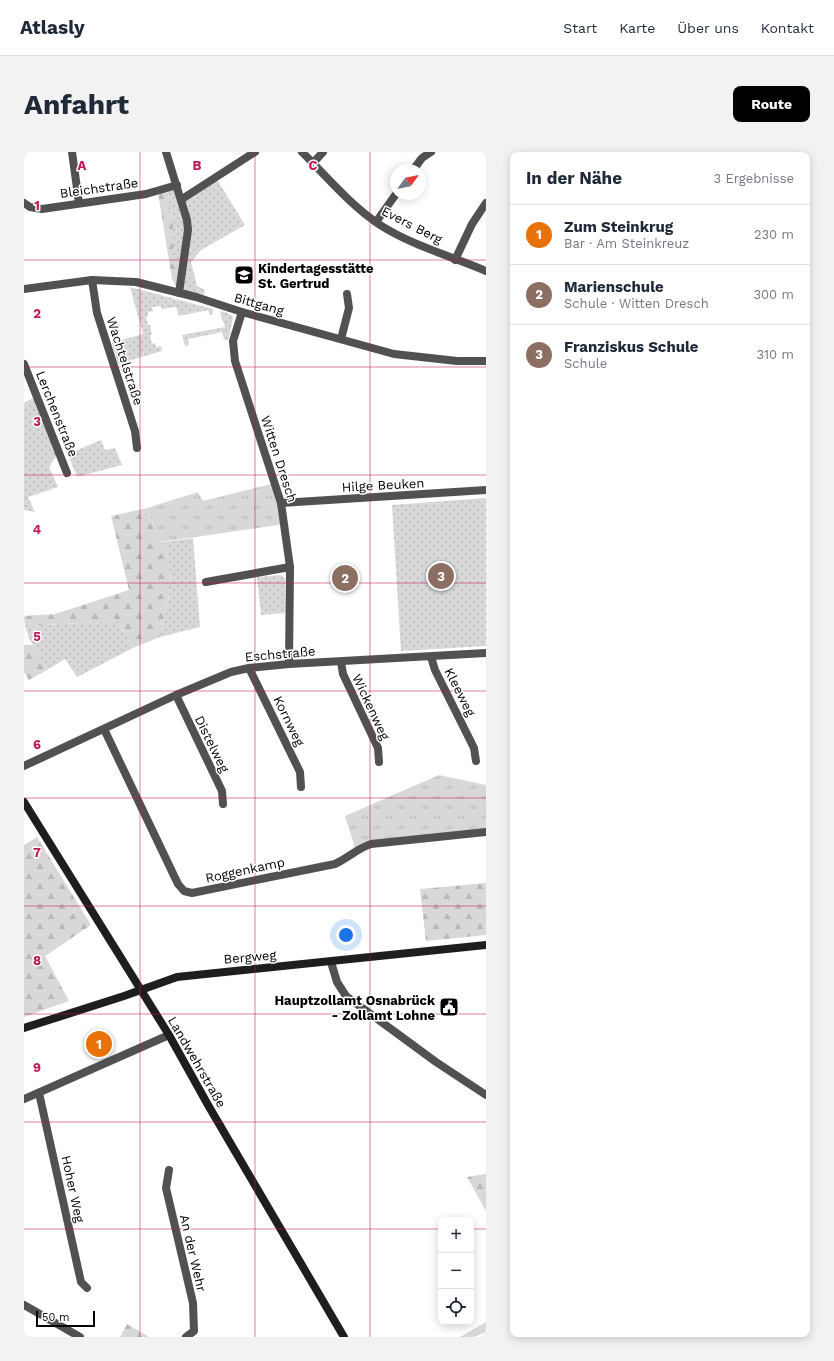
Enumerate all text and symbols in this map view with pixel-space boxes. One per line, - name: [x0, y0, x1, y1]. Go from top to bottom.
- text: Atlasly: [20, 16, 85, 39]
- text: Start: [563, 20, 597, 36]
- text: Karte: [619, 20, 655, 36]
- text: Über uns: [677, 20, 739, 36]
- text: Kontakt: [761, 20, 814, 36]
- button: Route: [733, 86, 810, 122]
- text: Anfahrt: [24, 88, 129, 121]
- text: A: [78, 158, 87, 173]
- text: B: [193, 158, 202, 173]
- text: C: [309, 158, 318, 173]
- north arrow: [390, 164, 426, 200]
- text: In der Nähe: [526, 168, 622, 188]
- text: 3 Ergebnisse: [713, 171, 794, 186]
- street label: Bleichstraße: [59, 175, 139, 201]
- text: 1: [34, 198, 40, 213]
- street label: Evers Berg: [379, 203, 445, 247]
- text: Zum Steinkrug: [564, 218, 673, 236]
- text: 1: [536, 227, 542, 242]
- text: 230 m: [754, 227, 794, 242]
- text: Bar · Am Steinkreuz: [564, 236, 689, 251]
- place label: Kindertagesstätte St. Gertrud: [258, 261, 374, 291]
- school or university icon: Kindertagesstätte St. Gertrud: [233, 264, 255, 286]
- text: Marienschule: [564, 278, 664, 296]
- text: 2: [535, 287, 543, 302]
- text: 300 m: [753, 287, 794, 302]
- street label: Bittgang: [232, 290, 286, 318]
- text: Schule · Witten Dresch: [564, 296, 709, 311]
- text: 2: [33, 306, 41, 321]
- street label: Wachtelstraße: [104, 315, 146, 407]
- text: Franziskus Schule: [564, 338, 699, 356]
- text: 3: [535, 347, 543, 362]
- text: 310 m: [756, 347, 794, 362]
- text: Schule: [564, 356, 607, 371]
- street label: Lerchenstraße: [33, 369, 81, 459]
- text: 3: [33, 414, 41, 429]
- street label: Witten Dresch: [258, 414, 300, 504]
- street label: Hilge Beuken: [341, 475, 425, 495]
- text: 4: [33, 522, 42, 537]
- pin: 3: [428, 561, 454, 591]
- pin: 2: [332, 563, 358, 593]
- text: 5: [33, 629, 41, 644]
- street label: Eschstraße: [244, 643, 316, 665]
- street label: Kleeweg: [441, 665, 479, 719]
- street label: Wickenweg: [349, 672, 393, 742]
- street label: Kornweg: [270, 693, 308, 749]
- street label: Distelweg: [192, 713, 232, 775]
- text: 6: [33, 737, 41, 752]
- text: 7: [33, 845, 41, 860]
- street label: Roggenkamp: [204, 854, 286, 886]
- your location: [336, 925, 356, 945]
- street label: Bergweg: [223, 947, 277, 967]
- text: 8: [33, 953, 41, 968]
- place label: Hauptzollamt Osnabrück - Zollamt Lohne: [275, 993, 436, 1023]
- public building icon: Hauptzollamt Osnabrück - Zollamt Lohne: [438, 996, 460, 1018]
- street label: Landwehrstraße: [165, 1014, 229, 1110]
- pin: 1: [86, 1029, 112, 1059]
- text: 9: [33, 1060, 41, 1075]
- street label: Hoher Weg: [59, 1154, 87, 1224]
- street label: An der Wehr: [177, 1213, 209, 1293]
- map controls: [438, 1217, 474, 1325]
- button: +: [438, 1217, 474, 1253]
- button: −: [438, 1253, 474, 1289]
- button: locate: [438, 1289, 474, 1325]
- scale bar: [36, 1309, 95, 1328]
- text: 50 m: [42, 1311, 69, 1324]

